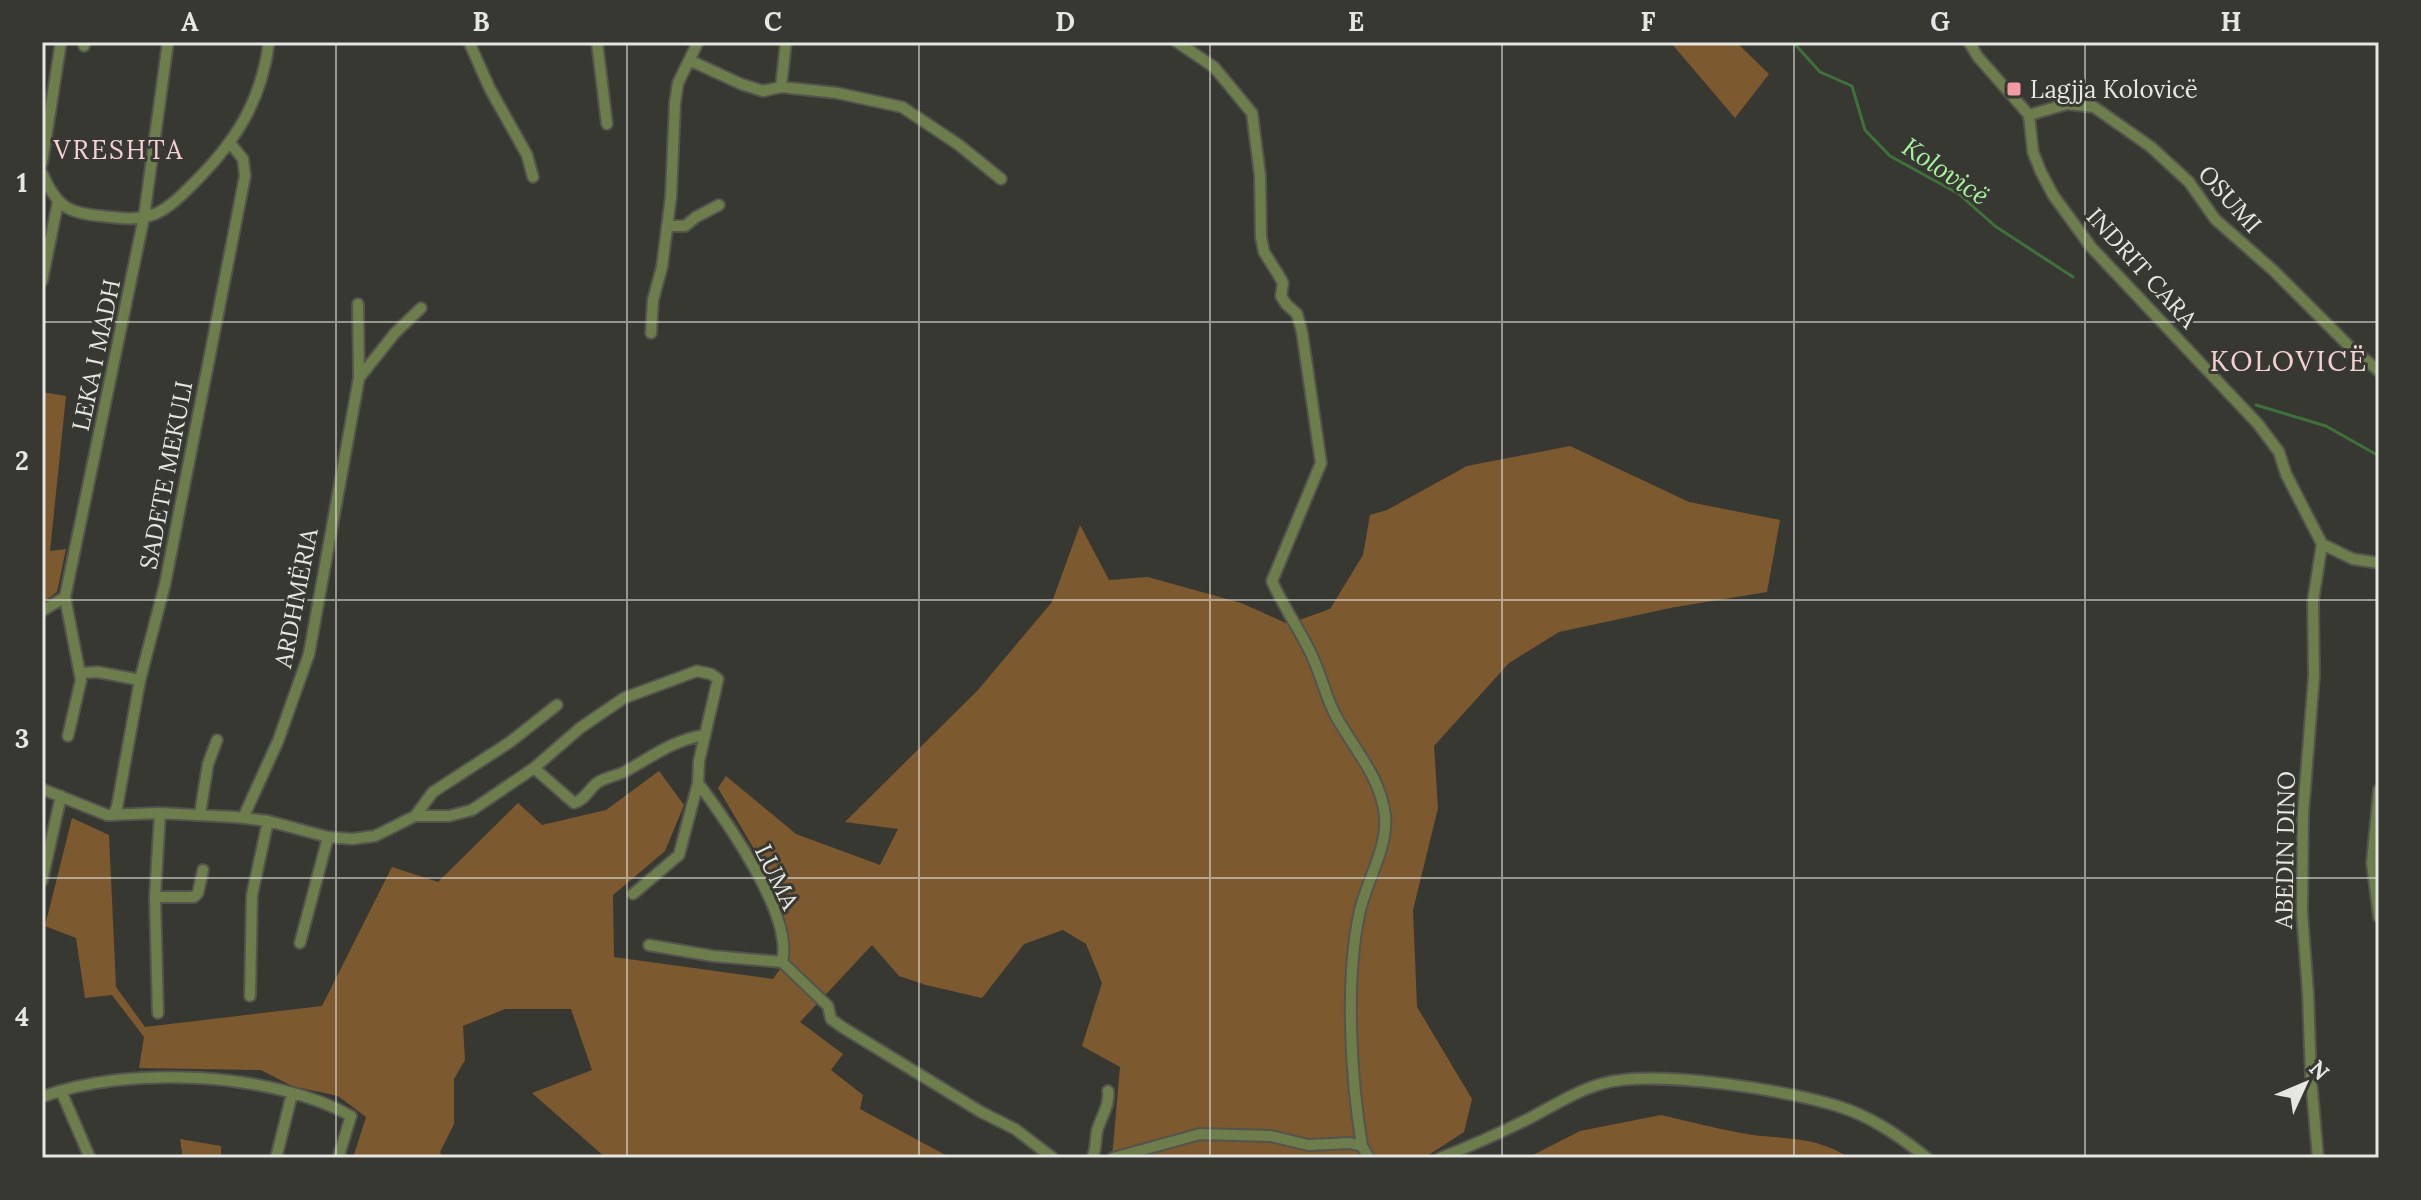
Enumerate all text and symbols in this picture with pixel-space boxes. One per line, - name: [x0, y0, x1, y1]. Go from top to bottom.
- text: A: [181, 5, 199, 38]
- text: B: [472, 5, 490, 38]
- text: C: [764, 5, 782, 38]
- text: D: [1055, 5, 1075, 38]
- text: E: [1348, 5, 1364, 38]
- text: F: [1641, 5, 1656, 38]
- text: G: [1930, 5, 1950, 38]
- text: H: [2221, 5, 2241, 38]
- place label: Lagjja Kolovicë: [2030, 74, 2198, 105]
- marker: Lagjja Kolovicë: [2005, 80, 2023, 98]
- water label: Kolovicë: [1896, 130, 1996, 212]
- district label: VRESHTA: [53, 133, 184, 166]
- street label: OSUMI: [2191, 159, 2269, 239]
- text: 1: [17, 166, 27, 199]
- street label: INDRIT CARA: [2080, 201, 2205, 335]
- street label: LEKA I MADH: [65, 276, 127, 434]
- district label: KOLOVICË: [2210, 343, 2368, 379]
- street label: SADETE MEKULI: [133, 378, 199, 572]
- text: 2: [15, 444, 29, 477]
- street label: ARDHMËRIA: [267, 525, 325, 671]
- text: 3: [15, 722, 29, 755]
- street label: ABEDIN DINO: [2268, 771, 2302, 930]
- street label: LUMA: [748, 839, 806, 916]
- text: 4: [15, 1000, 29, 1033]
- north arrow: [2265, 1044, 2345, 1124]
- text: N: [2303, 1054, 2335, 1086]

